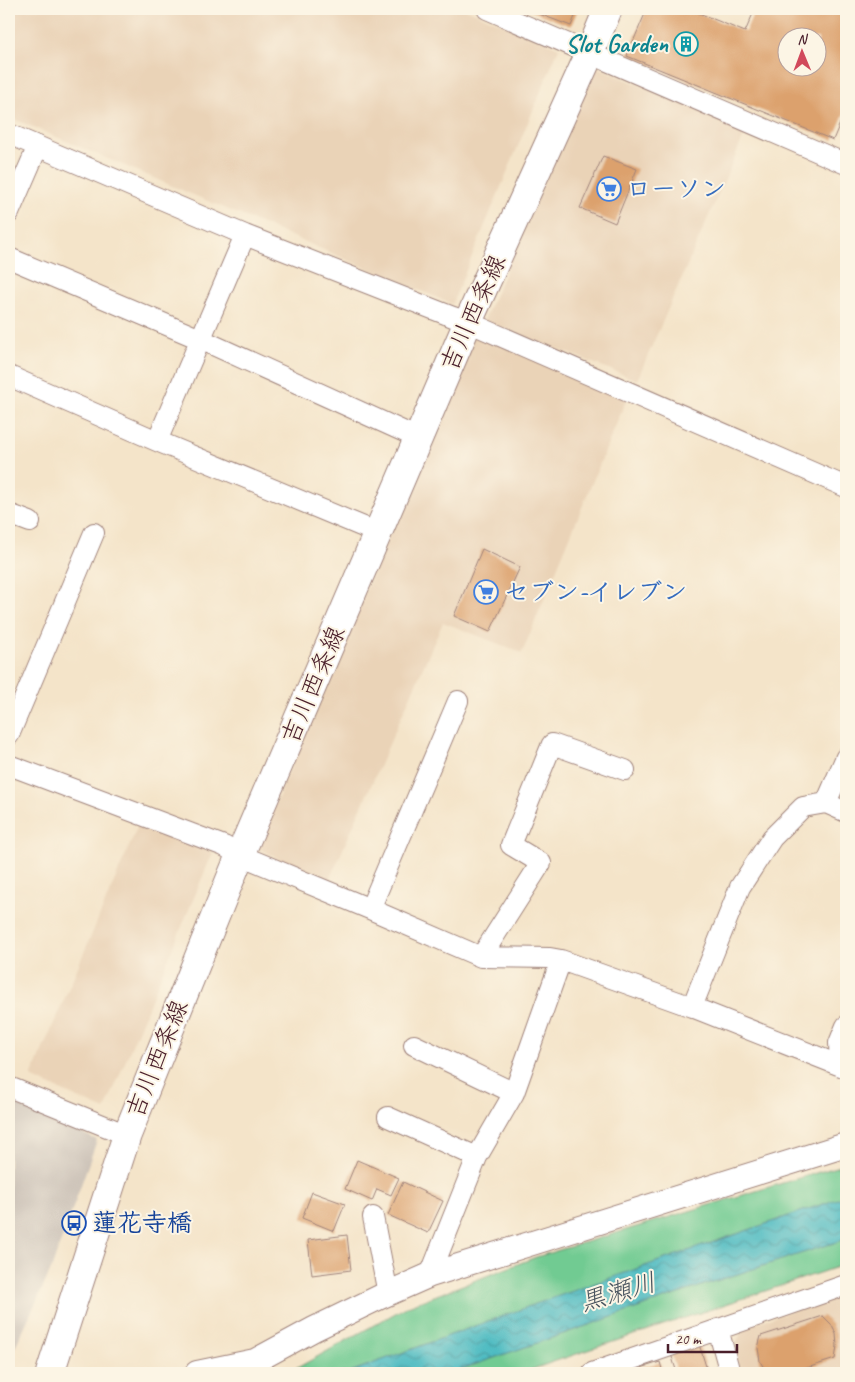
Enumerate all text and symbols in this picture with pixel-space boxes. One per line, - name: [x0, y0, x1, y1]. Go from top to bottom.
- place label: Slot Garden: [565, 28, 669, 60]
- north arrow: [778, 28, 828, 78]
- building icon: Slot Garden: [673, 31, 699, 57]
- text: N: [797, 31, 809, 48]
- place label: ローソン: [626, 173, 726, 205]
- supermarket icon: ローソン: [596, 176, 622, 202]
- street label: 吉川西条線: [433, 249, 513, 377]
- place label: セブン-イレブン: [504, 576, 687, 608]
- supermarket icon: セブン-イレブン: [473, 579, 499, 605]
- street label: 吉川西条線: [274, 621, 352, 749]
- street label: 吉川西条線: [119, 995, 195, 1123]
- place label: 蓮花寺橋: [92, 1207, 192, 1239]
- bus stop icon: 蓮花寺橋: [61, 1210, 87, 1236]
- water label: 黒瀬川: [576, 1265, 660, 1319]
- scale bar: [668, 1322, 736, 1354]
- text: 20 m: [675, 1330, 702, 1349]

